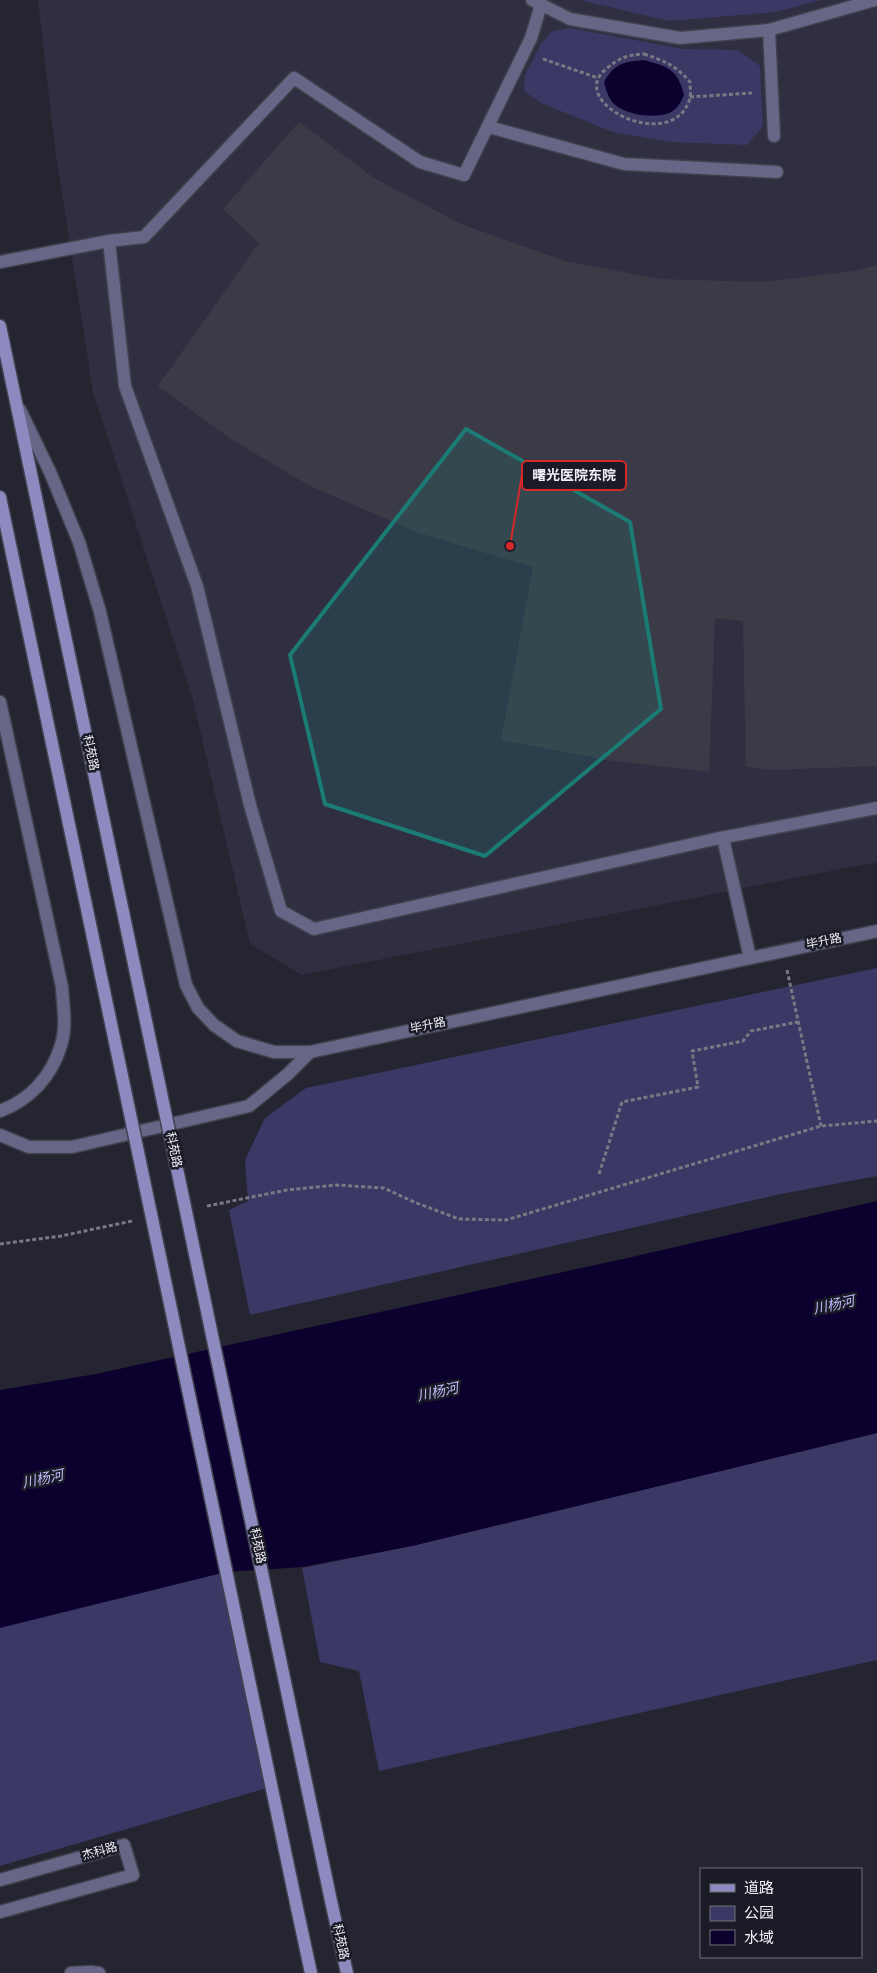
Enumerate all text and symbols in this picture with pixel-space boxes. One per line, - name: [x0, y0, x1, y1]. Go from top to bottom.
- callout: 曙光医院东院: [522, 461, 626, 490]
- text: 曙光医院东院: [532, 468, 616, 485]
- street label: 科苑路: [78, 734, 102, 772]
- street label: 毕升路: [805, 930, 843, 954]
- street label: 毕升路: [409, 1014, 447, 1038]
- street label: 科苑路: [161, 1131, 185, 1169]
- water label: 川杨河: [812, 1293, 859, 1319]
- water label: 川杨河: [416, 1380, 463, 1406]
- water label: 川杨河: [21, 1467, 68, 1493]
- street label: 科苑路: [245, 1527, 269, 1565]
- street label: 杰科路: [80, 1839, 120, 1865]
- legend: [700, 1868, 862, 1958]
- text: 道路: [744, 1880, 774, 1899]
- text: 公园: [744, 1905, 774, 1924]
- street label: 科苑路: [328, 1923, 352, 1961]
- text: 水域: [744, 1930, 774, 1949]

